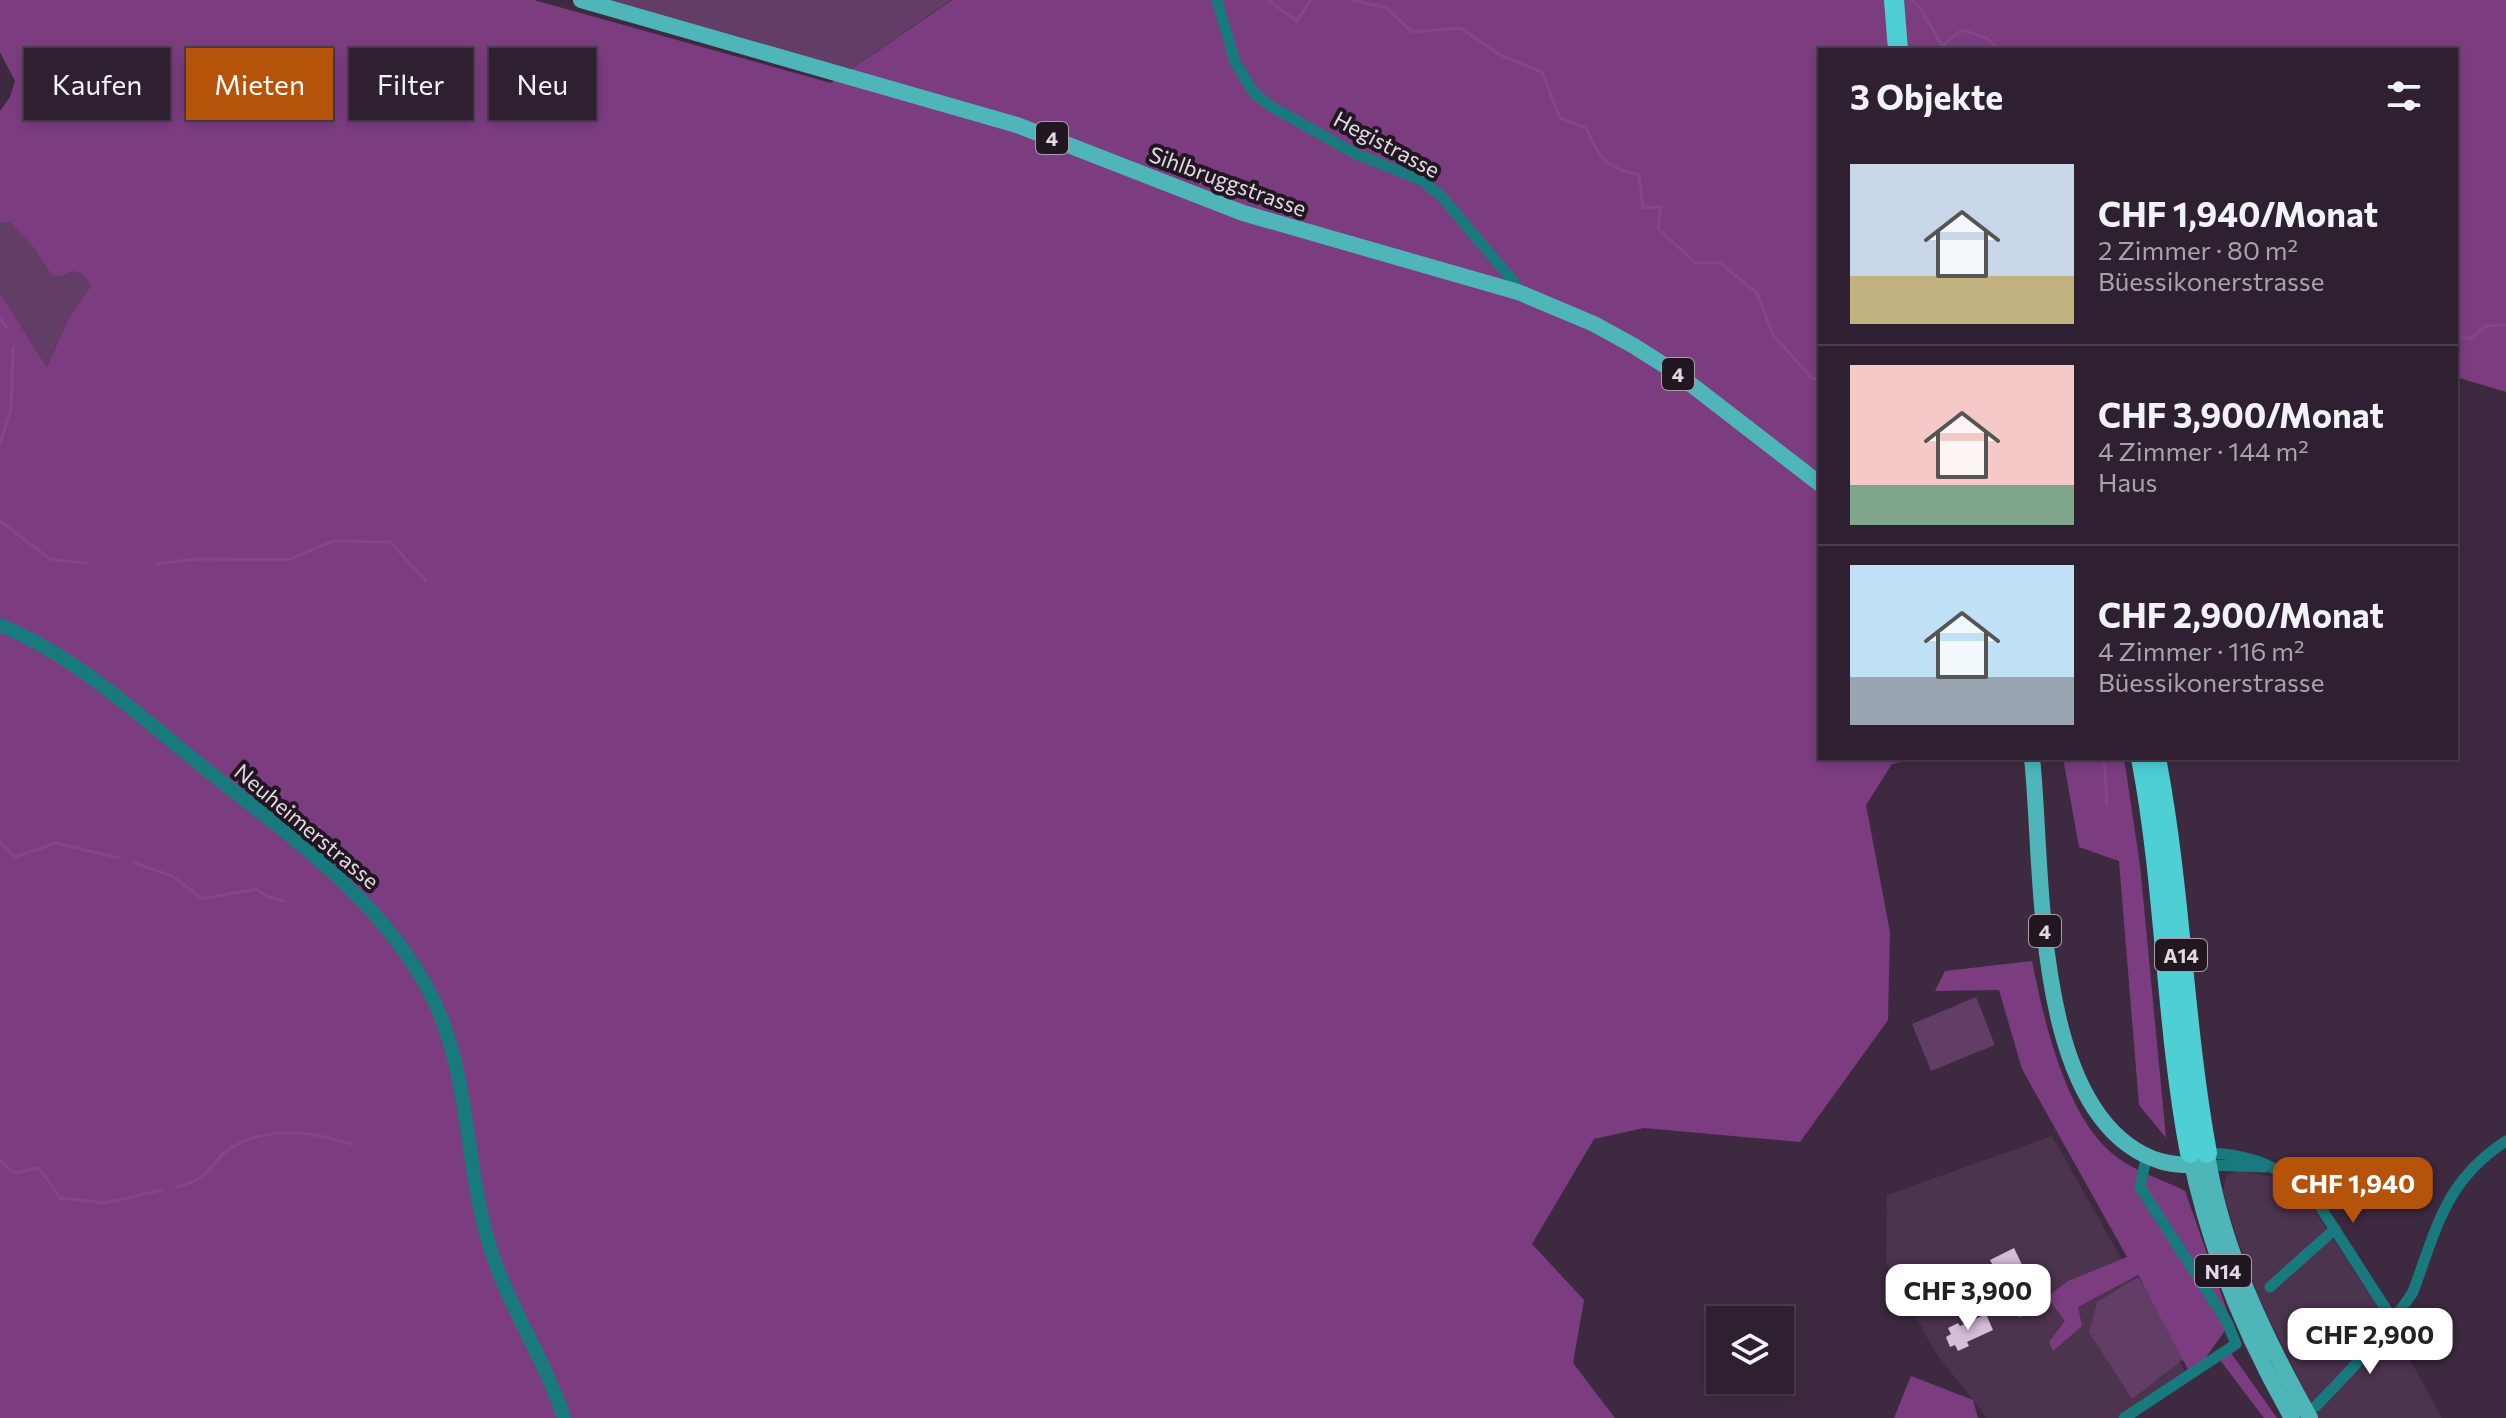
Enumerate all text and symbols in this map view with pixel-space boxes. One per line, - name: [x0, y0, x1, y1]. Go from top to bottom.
- chip: Kaufen: [24, 48, 170, 120]
- chip: Mieten: [186, 48, 333, 120]
- chip: Filter: [349, 48, 473, 120]
- chip: Neu: [489, 48, 596, 120]
- icon: filters: [2382, 74, 2426, 118]
- text: 3 Objekte: [1850, 75, 2003, 117]
- street label: Hegistrasse: [1329, 105, 1445, 183]
- road number: 4: [1036, 122, 1068, 154]
- street label: Sihlbruggstrasse: [1146, 140, 1310, 222]
- text: CHF 1,940/Monat: [2098, 192, 2378, 234]
- icon: home: [1914, 196, 2010, 292]
- text: 2 Zimmer · 80 m²: [2098, 234, 2298, 265]
- text: Büessikonerstrasse: [2098, 265, 2324, 296]
- road number: 4: [1662, 358, 1694, 390]
- text: CHF 3,900/Monat: [2098, 393, 2384, 435]
- icon: home: [1914, 397, 2010, 493]
- text: 4 Zimmer · 144 m²: [2098, 435, 2309, 466]
- text: Haus: [2098, 466, 2157, 497]
- text: CHF 2,900/Monat: [2098, 593, 2384, 635]
- icon: home: [1914, 597, 2010, 693]
- text: 4 Zimmer · 116 m²: [2098, 635, 2304, 666]
- text: Büessikonerstrasse: [2098, 666, 2324, 697]
- street label: Neuheimerstrasse: [229, 758, 385, 894]
- road number: 4: [2029, 915, 2061, 947]
- road number: A14: [2155, 939, 2207, 971]
- pin: CHF 1,940: [2261, 1157, 2445, 1225]
- text: CHF 1,940: [2291, 1167, 2415, 1198]
- road number: N14: [2195, 1255, 2251, 1287]
- pin: CHF 3,900: [1876, 1264, 2060, 1332]
- text: CHF 3,900: [1904, 1274, 2032, 1305]
- map controls: [1706, 1306, 1794, 1394]
- button: layers: [1706, 1306, 1794, 1394]
- pin: CHF 2,900: [2278, 1308, 2462, 1376]
- text: CHF 2,900: [2306, 1318, 2434, 1349]

